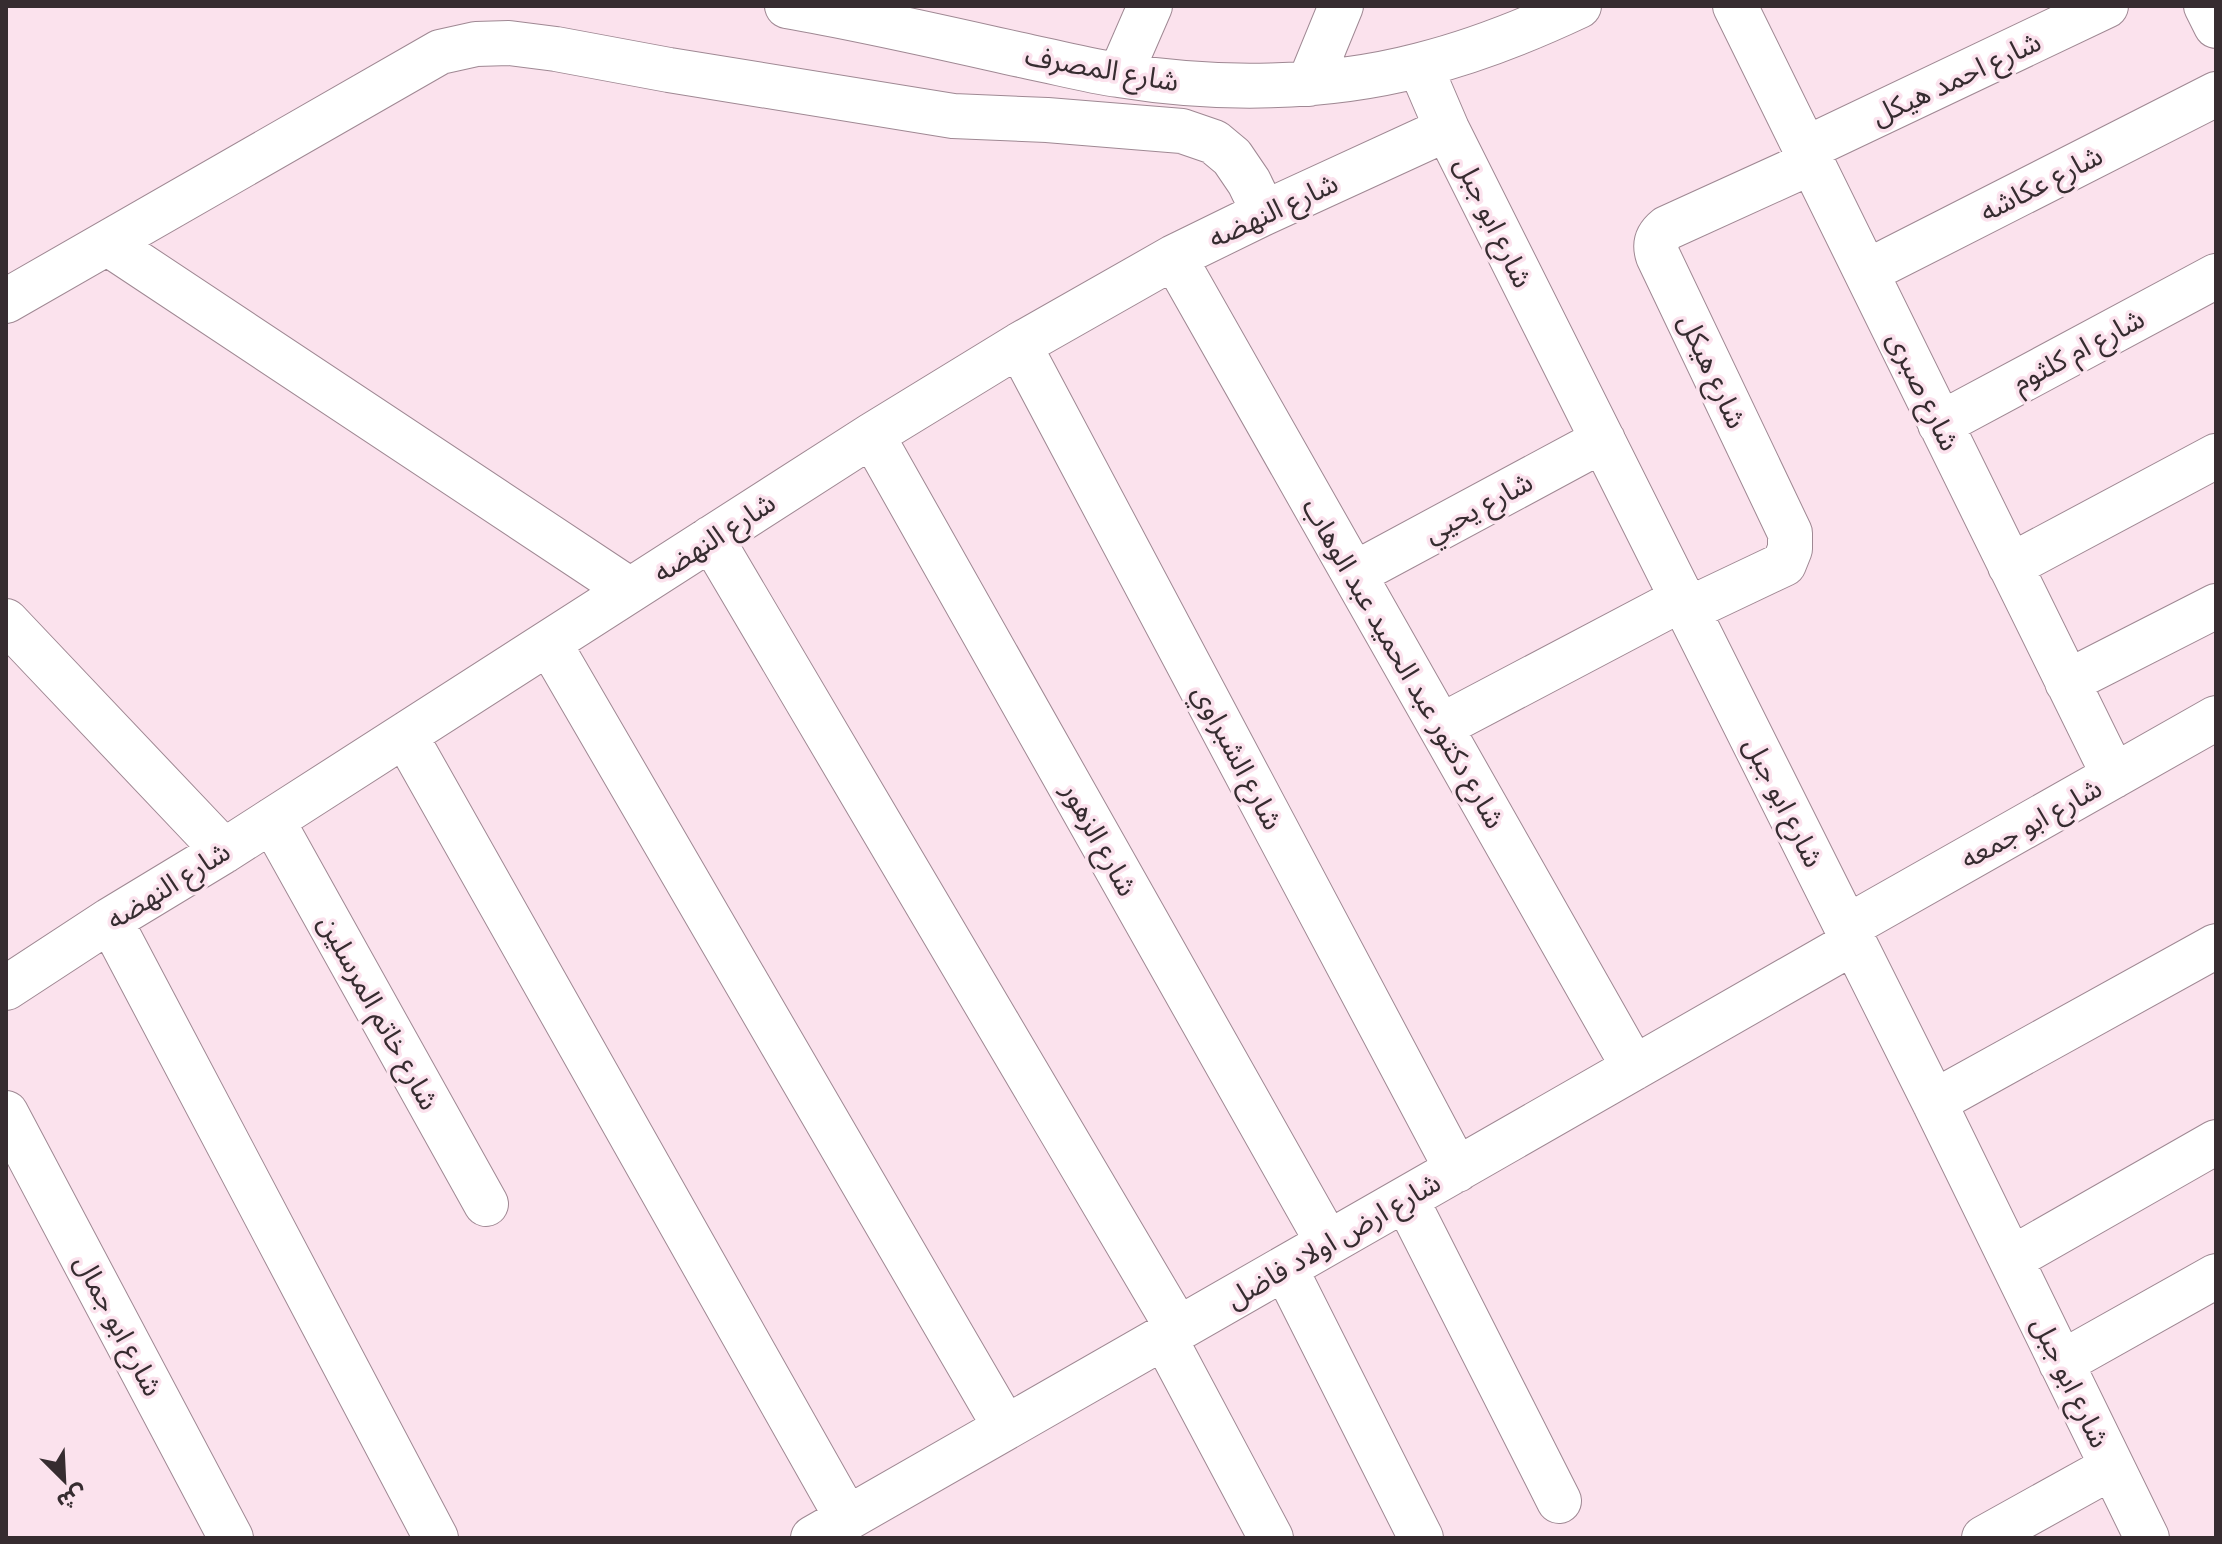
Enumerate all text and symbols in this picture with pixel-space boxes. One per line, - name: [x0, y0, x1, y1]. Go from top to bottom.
- street label: شارع احمد هيكل: [1866, 25, 2048, 136]
- street label: شارع المصرف: [1022, 39, 1181, 102]
- street label: شارع عكاشه: [1974, 139, 2110, 232]
- street label: شارع ابو جبل: [1444, 151, 1539, 295]
- street label: شارع النهضه: [1203, 166, 1345, 258]
- street label: شارع ام كلثوم: [2006, 302, 2152, 403]
- street label: شارع هيكل: [1668, 309, 1753, 435]
- street label: شارع صبرى: [1877, 326, 1967, 458]
- street label: شارع يحيي: [1418, 465, 1540, 554]
- street label: شارع النهضه: [647, 486, 784, 592]
- street label: شارع دكتور عبد الحميد عبد الوهاب: [1292, 492, 1512, 836]
- street label: شارع الشبراوي: [1182, 679, 1290, 837]
- street label: شارع ابو جبل: [1733, 732, 1830, 875]
- street label: شارع ابو جمعه: [1955, 771, 2109, 879]
- street label: شارع الزهور: [1051, 776, 1144, 904]
- street label: شارع النهضه: [101, 835, 238, 940]
- street label: شارع خاتم المرسلين: [307, 909, 446, 1118]
- street label: شارع ارض اولاد فاضل: [1220, 1166, 1448, 1319]
- street label: شارع ابو جمال: [64, 1249, 170, 1403]
- street label: شارع ابو جبل: [2021, 1311, 2116, 1455]
- north arrow: [24, 1440, 104, 1520]
- text: ش: [53, 1479, 91, 1516]

